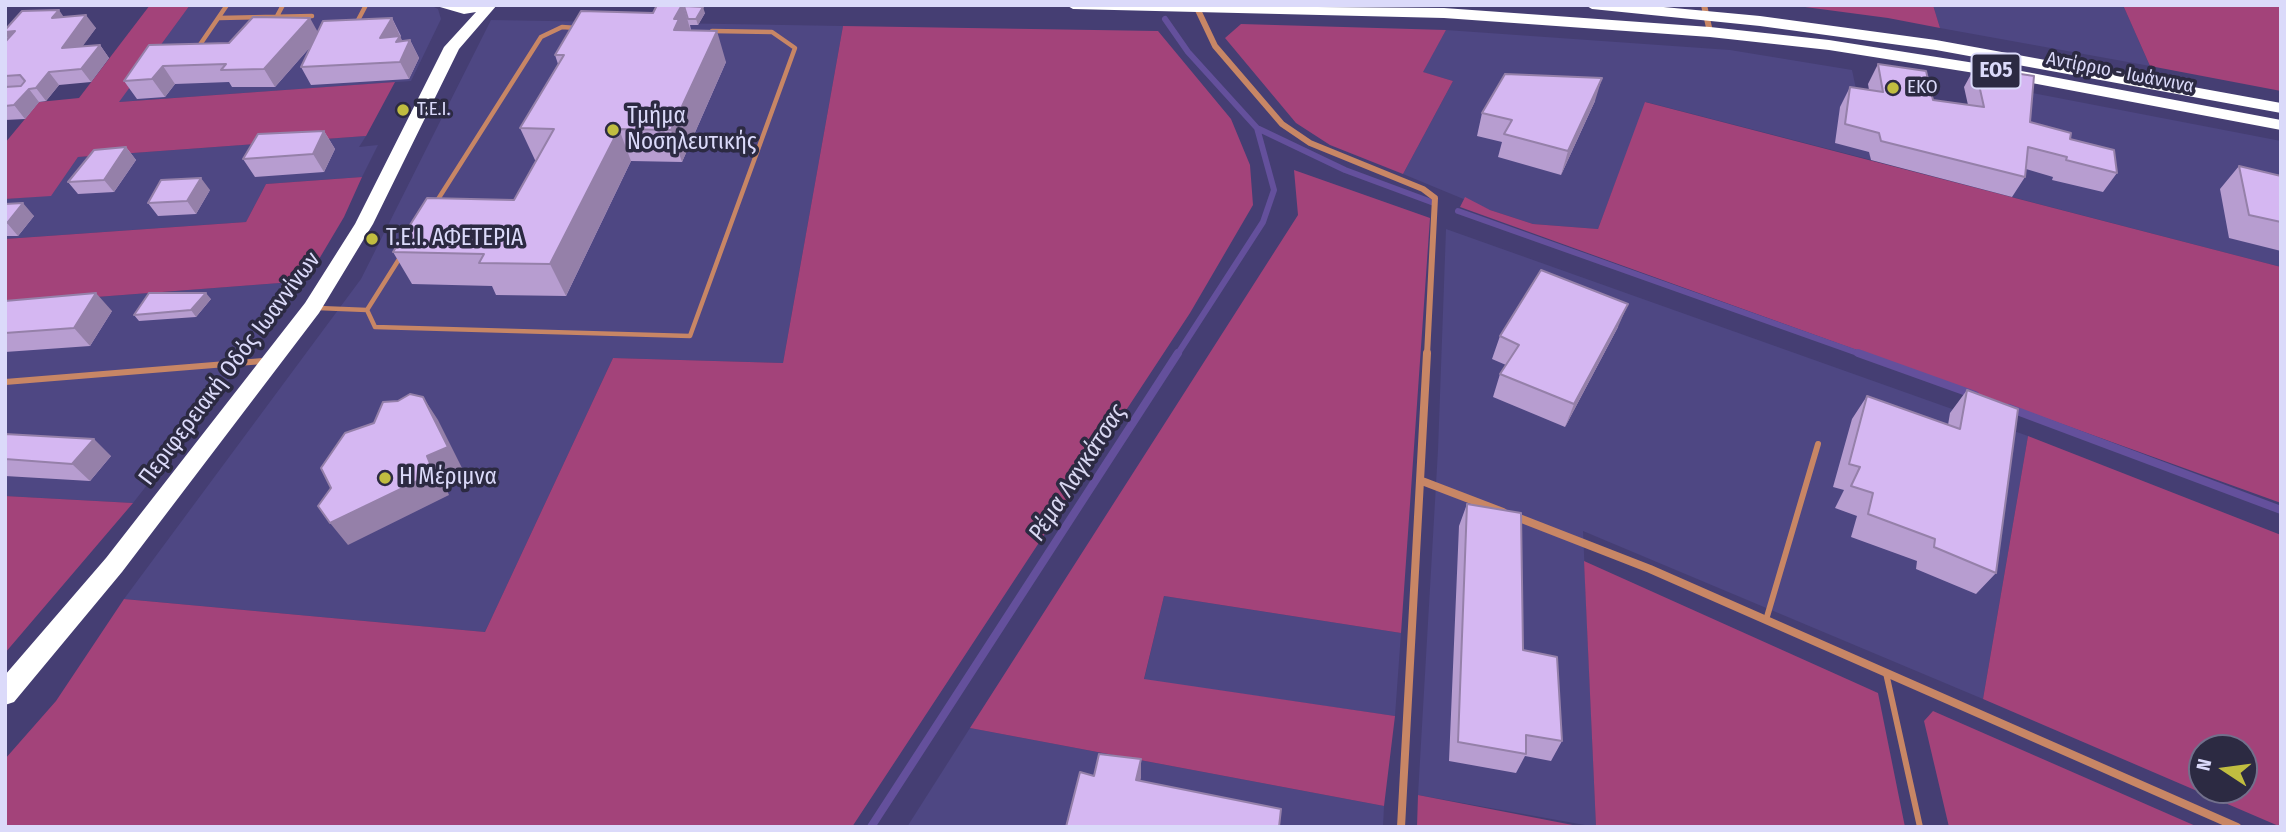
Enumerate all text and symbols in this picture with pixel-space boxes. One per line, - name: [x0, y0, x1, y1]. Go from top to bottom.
- street label: Αντίρριο - Ιωάννινα: [2044, 48, 2196, 98]
- road number: ΕΟ5: [1972, 54, 2021, 88]
- place label: EKO: [1907, 77, 1938, 99]
- marker: EKO: [1885, 80, 1901, 96]
- place label: Τ.Ε.Ι.: [417, 99, 451, 121]
- marker: Τ.Ε.Ι.: [395, 102, 411, 118]
- place label: Τμήμα Νοσηλευτικής: [627, 103, 757, 157]
- marker: Τμήμα Νοσηλευτικής: [605, 122, 621, 138]
- place label: Τ.Ε.Ι. ΑΦΕΤΕΡΙΑ: [386, 225, 523, 253]
- marker: Τ.Ε.Ι. ΑΦΕΤΕΡΙΑ: [364, 231, 380, 247]
- street label: Περιφερειακή Οδός Ιωαννίνων: [133, 247, 327, 491]
- water label: Ρέμα Λαγκάτσας: [1023, 399, 1133, 547]
- place label: Η Μέριμνα: [399, 464, 497, 492]
- marker: Η Μέριμνα: [377, 470, 393, 486]
- north arrow: [2188, 734, 2258, 804]
- text: N: [2192, 756, 2216, 773]

